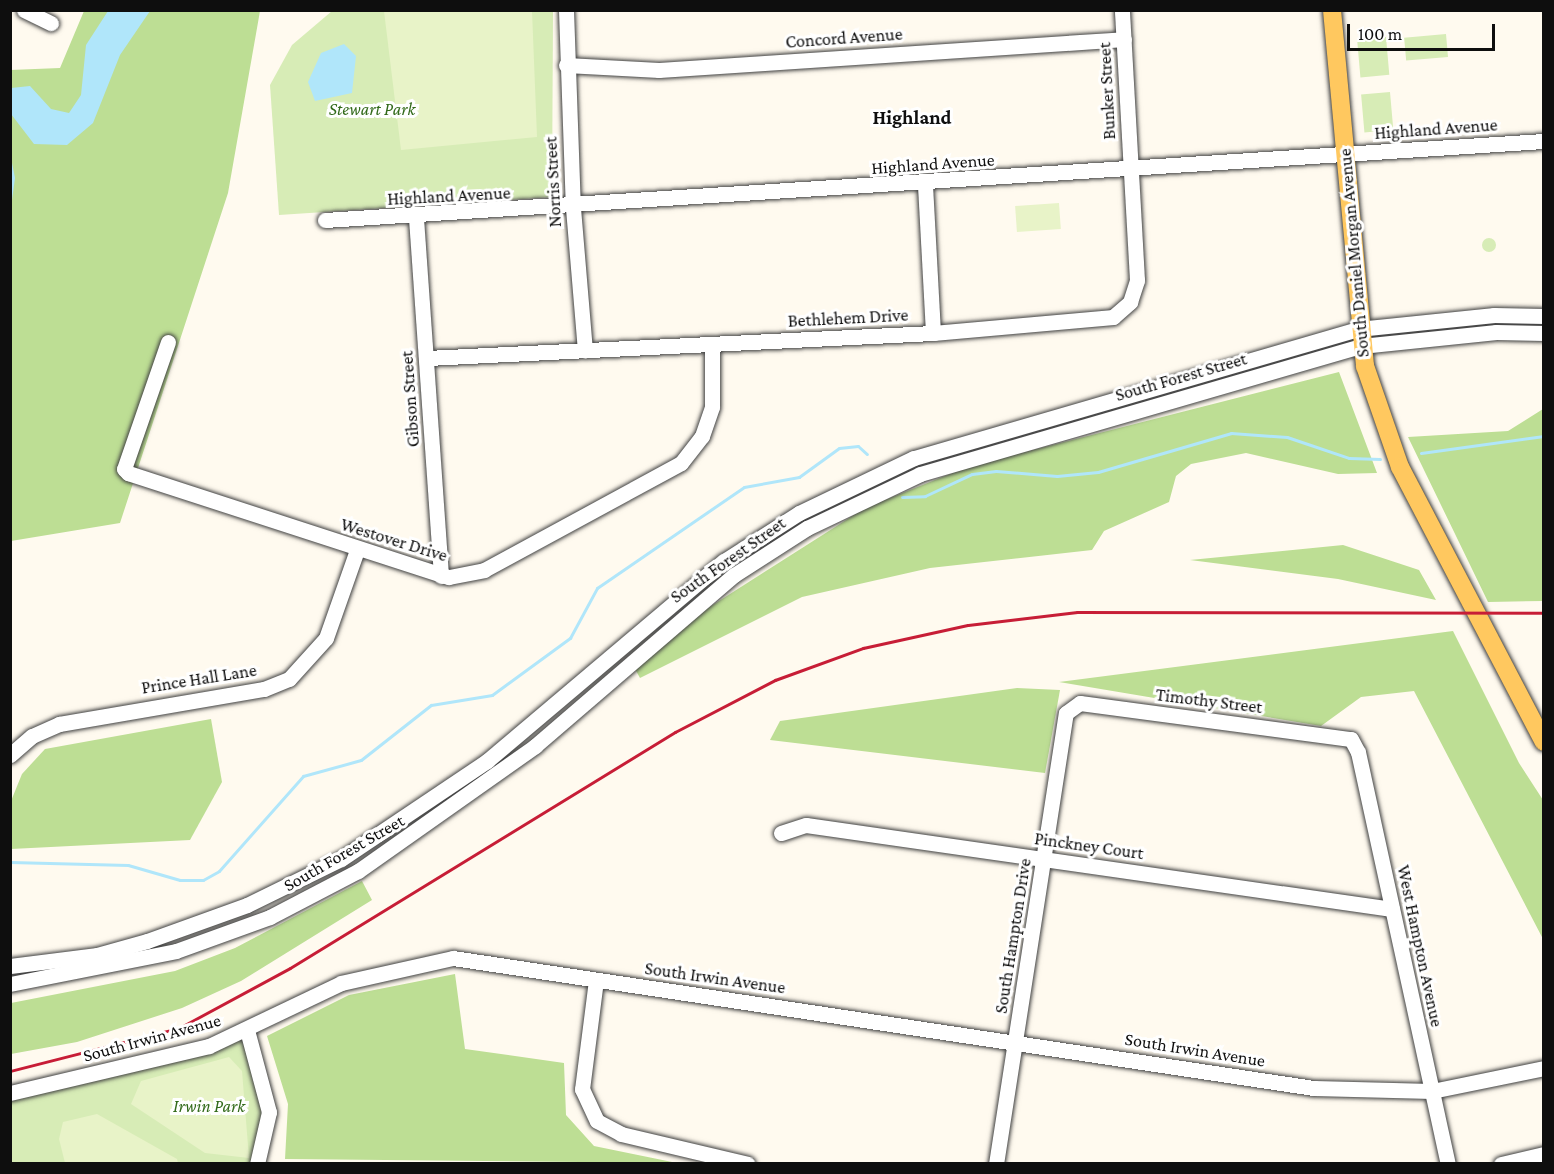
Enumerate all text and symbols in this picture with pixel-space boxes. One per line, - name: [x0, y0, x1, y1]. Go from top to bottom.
- scale bar: [1350, 12, 1498, 50]
- street label: Concord Avenue: [785, 23, 903, 53]
- text: 100 m: [1358, 24, 1402, 44]
- street label: Bunker Street: [1094, 42, 1120, 140]
- park label: Stewart Park: [329, 98, 415, 120]
- district label: Highland: [872, 105, 952, 129]
- street label: Highland Avenue: [1374, 114, 1498, 144]
- street label: Norris Street: [540, 136, 566, 228]
- street label: South Daniel Morgan Avenue: [1334, 148, 1374, 358]
- street label: Highland Avenue: [871, 149, 995, 179]
- street label: Highland Avenue: [387, 182, 511, 210]
- street label: Bethlehem Drive: [787, 304, 909, 332]
- street label: South Forest Street: [1113, 348, 1249, 406]
- street label: Gibson Street: [396, 350, 424, 448]
- street label: South Forest Street: [666, 512, 790, 608]
- street label: Westover Drive: [338, 514, 450, 566]
- street label: Prince Hall Lane: [140, 659, 258, 699]
- street label: Timothy Street: [1154, 684, 1264, 718]
- street label: South Forest Street: [280, 810, 408, 896]
- street label: Pinckney Court: [1033, 828, 1145, 864]
- street label: South Hampton Drive: [990, 857, 1036, 1015]
- street label: West Hampton Avenue: [1392, 863, 1448, 1029]
- street label: South Irwin Avenue: [643, 957, 787, 999]
- street label: South Irwin Avenue: [81, 1009, 223, 1067]
- street label: South Irwin Avenue: [1123, 1028, 1267, 1072]
- park label: Irwin Park: [173, 1095, 245, 1117]

